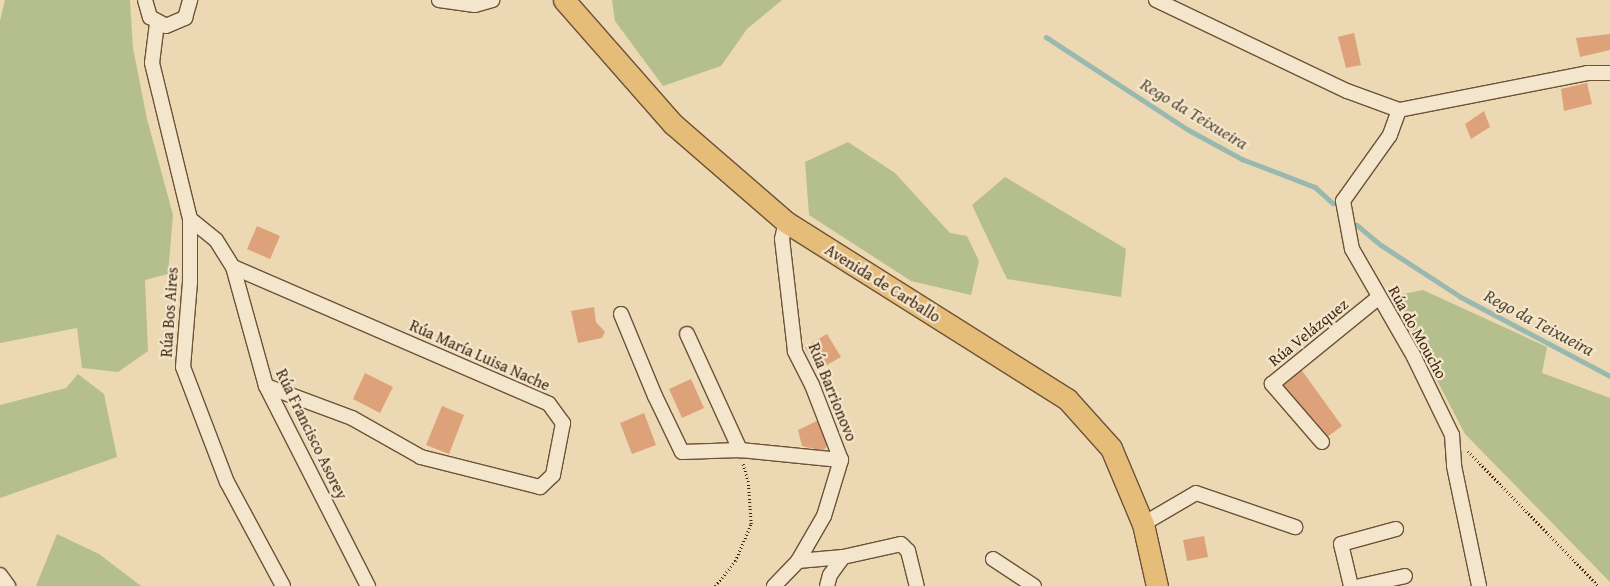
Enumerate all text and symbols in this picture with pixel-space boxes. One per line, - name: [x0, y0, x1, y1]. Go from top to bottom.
- water label: Rego da Teixueira: [1136, 74, 1252, 154]
- street label: Avenida de Carballo: [822, 240, 944, 326]
- street label: Rúa Bos Aires: [156, 266, 182, 358]
- street label: Rúa do Moucho: [1385, 282, 1451, 382]
- water label: Rego da Teixueira: [1480, 285, 1598, 361]
- street label: Rúa Velázquez: [1264, 294, 1352, 370]
- street label: Rúa María Luisa Nache: [407, 315, 553, 395]
- street label: Rúa Barrionovo: [805, 340, 861, 444]
- street label: Rúa Francisco Asorey: [272, 366, 352, 502]

